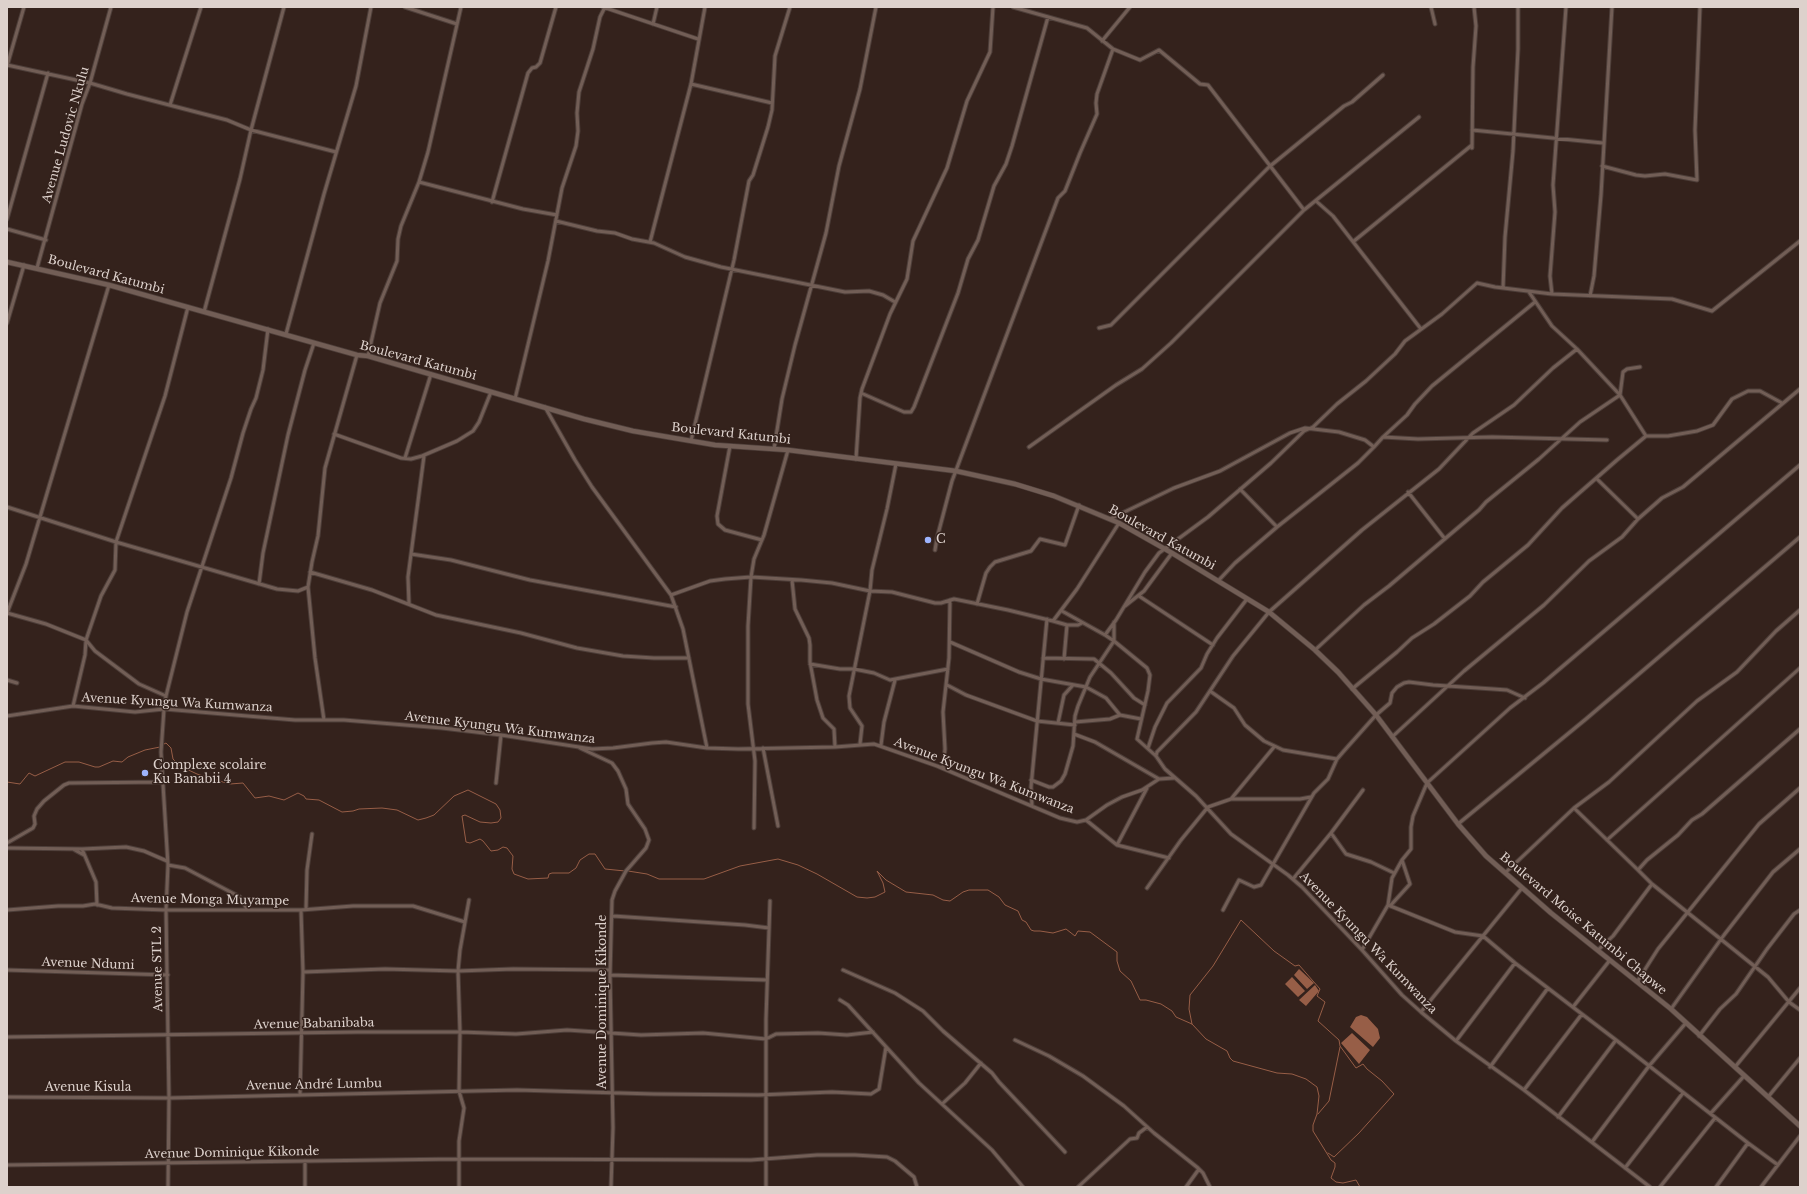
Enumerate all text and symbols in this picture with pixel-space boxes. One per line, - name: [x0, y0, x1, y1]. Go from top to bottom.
- street label: Avenue Ludovic Nkulu: [40, 65, 92, 205]
- street label: Boulevard Katumbi: [46, 253, 166, 297]
- street label: Boulevard Katumbi: [358, 339, 478, 383]
- street label: Boulevard Katumbi: [671, 421, 791, 447]
- street label: Boulevard Katumbi: [1106, 503, 1218, 573]
- place label: C: [936, 533, 946, 547]
- marker: C: [923, 535, 933, 545]
- street label: Avenue Kyungu Wa Kumwanza: [81, 691, 273, 715]
- street label: Avenue Kyungu Wa Kumwanza: [404, 709, 596, 747]
- street label: Avenue Kyungu Wa Kumwanza: [892, 735, 1076, 817]
- place label: Complexe scolaire Ku Banabii 4: [153, 759, 266, 787]
- marker: Complexe scolaire Ku Banabii 4: [140, 768, 150, 778]
- street label: Boulevard Moise Katumbi Chapwe: [1497, 850, 1669, 998]
- street label: Avenue Kyungu Wa Kumwanza: [1296, 869, 1440, 1017]
- street label: Avenue Monga Muyampe: [131, 891, 289, 909]
- street label: Avenue Dominique Kikonde: [596, 915, 610, 1089]
- street label: Avenue STL 2: [150, 926, 166, 1012]
- street label: Avenue Ndumi: [41, 955, 135, 973]
- street label: Avenue Babanibaba: [253, 1016, 375, 1032]
- street label: Avenue André Lumbu: [246, 1077, 382, 1093]
- street label: Avenue Kisula: [45, 1081, 131, 1095]
- street label: Avenue Dominique Kikonde: [145, 1144, 319, 1162]

